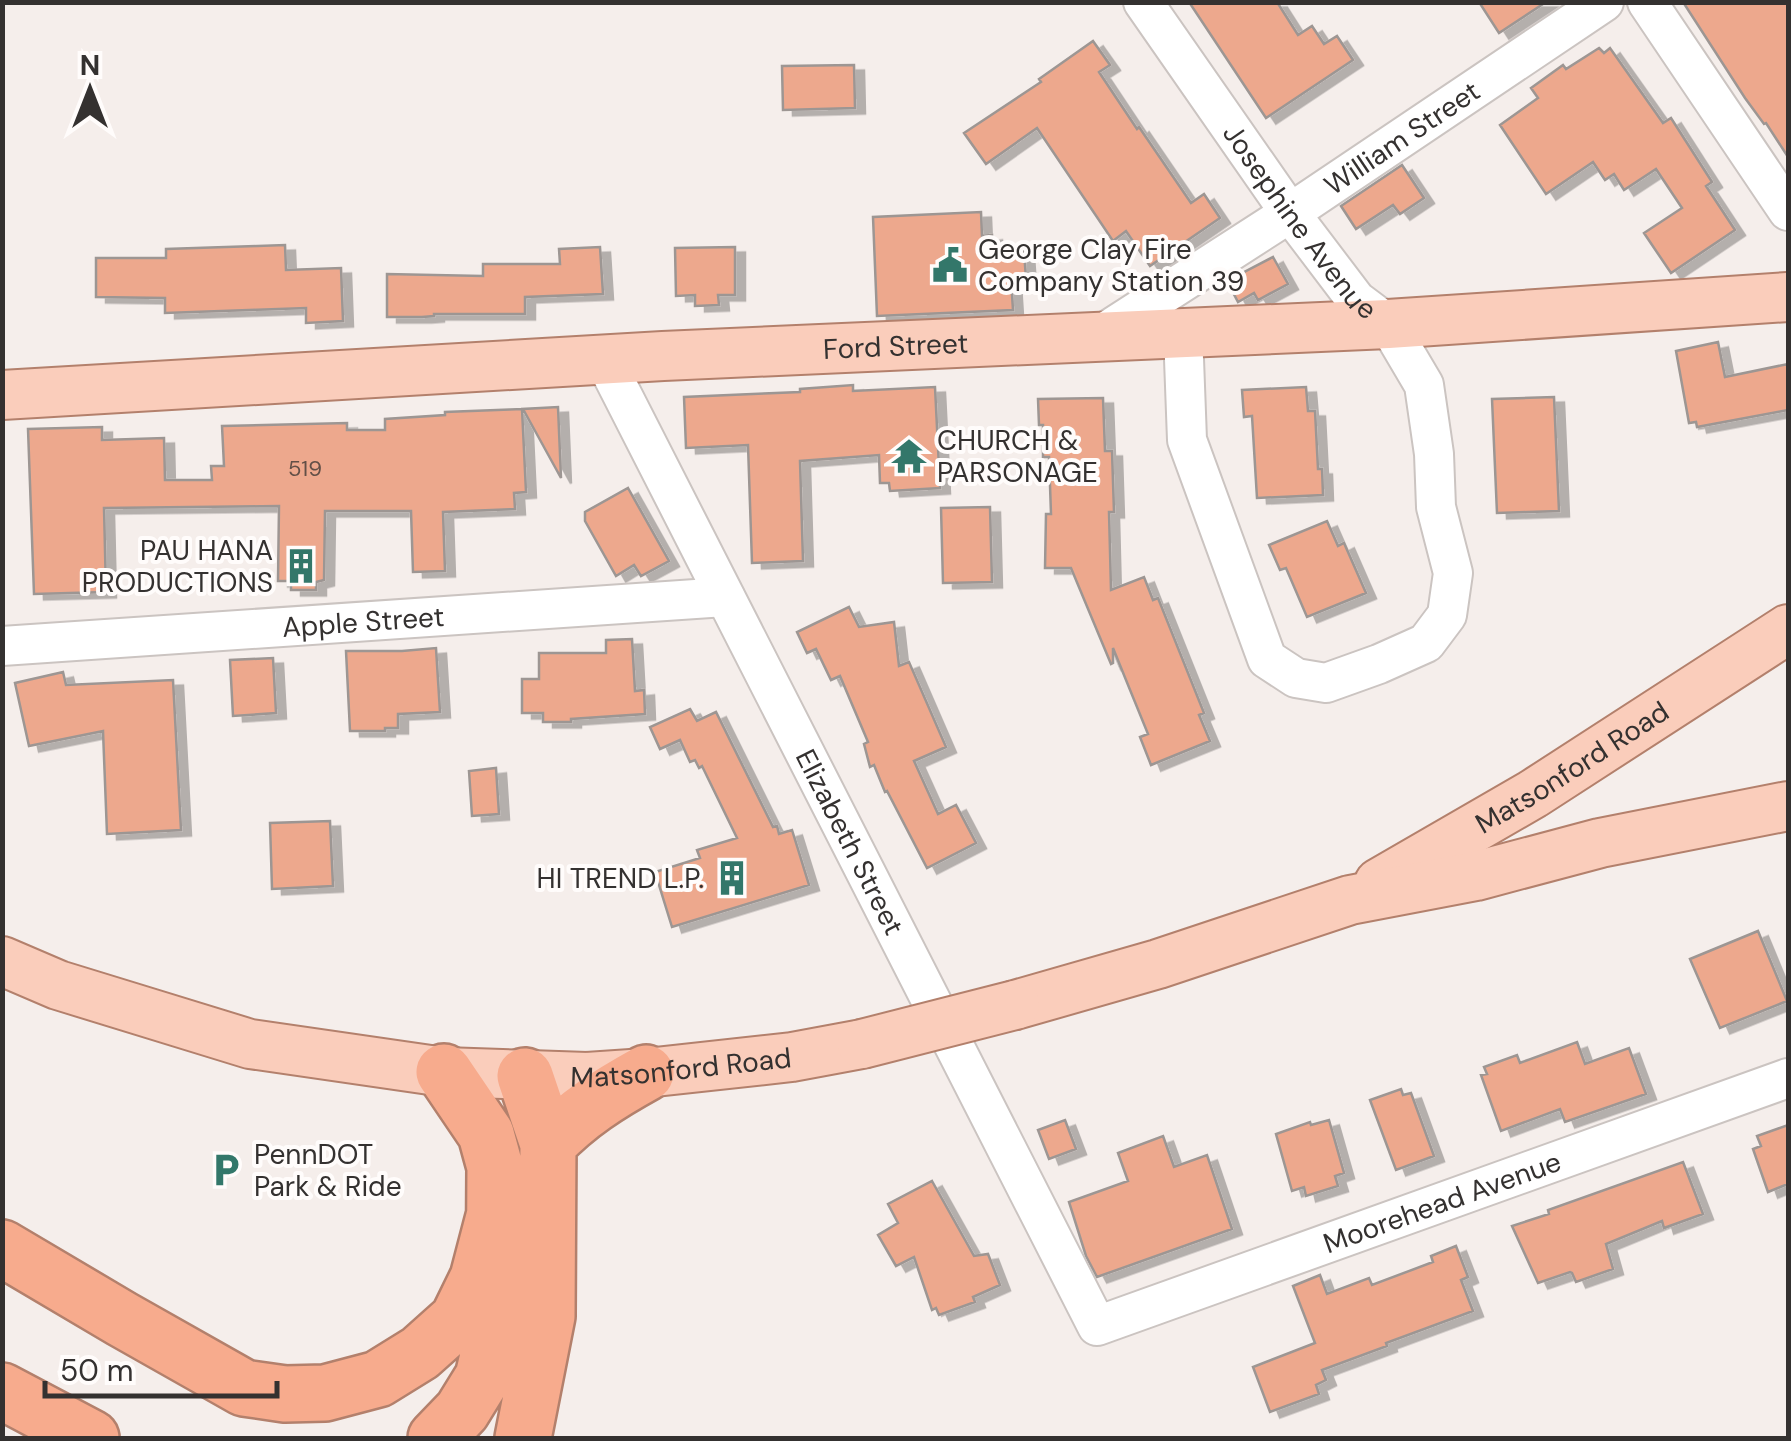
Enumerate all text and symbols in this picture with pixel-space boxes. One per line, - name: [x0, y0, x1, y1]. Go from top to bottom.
- north arrow: [40, 40, 140, 140]
- text: N: [80, 47, 100, 84]
- street label: William Street: [1317, 72, 1487, 203]
- street label: Josephine Avenue: [1215, 116, 1384, 328]
- place label: George Clay Fire Company Station 39: [978, 231, 1244, 300]
- public building icon: George Clay Fire Company Station 39: [931, 246, 969, 284]
- street label: Ford Street: [822, 324, 969, 367]
- place label: CHURCH & PARSONAGE: [937, 422, 1098, 491]
- temple icon: CHURCH & PARSONAGE: [890, 437, 928, 475]
- house number: 519: [288, 454, 322, 483]
- place label: PAU HANA PRODUCTIONS: [82, 532, 273, 601]
- building icon: PAU HANA PRODUCTIONS: [282, 547, 320, 585]
- street label: Apple Street: [281, 598, 446, 645]
- street label: Matsonford Road: [1469, 693, 1676, 842]
- street label: Elizabeth Street: [787, 743, 913, 941]
- building icon: HI TREND L.P.: [713, 859, 751, 897]
- place label: HI TREND L.P.: [537, 860, 704, 897]
- street label: Matsonford Road: [570, 1039, 793, 1096]
- place label: PennDOT Park & Ride: [254, 1136, 402, 1205]
- street label: Moorehead Avenue: [1318, 1143, 1566, 1262]
- parking icon: PennDOT Park & Ride: [207, 1151, 245, 1189]
- scale bar: [45, 1336, 278, 1398]
- text: 50 m: [60, 1351, 134, 1390]

